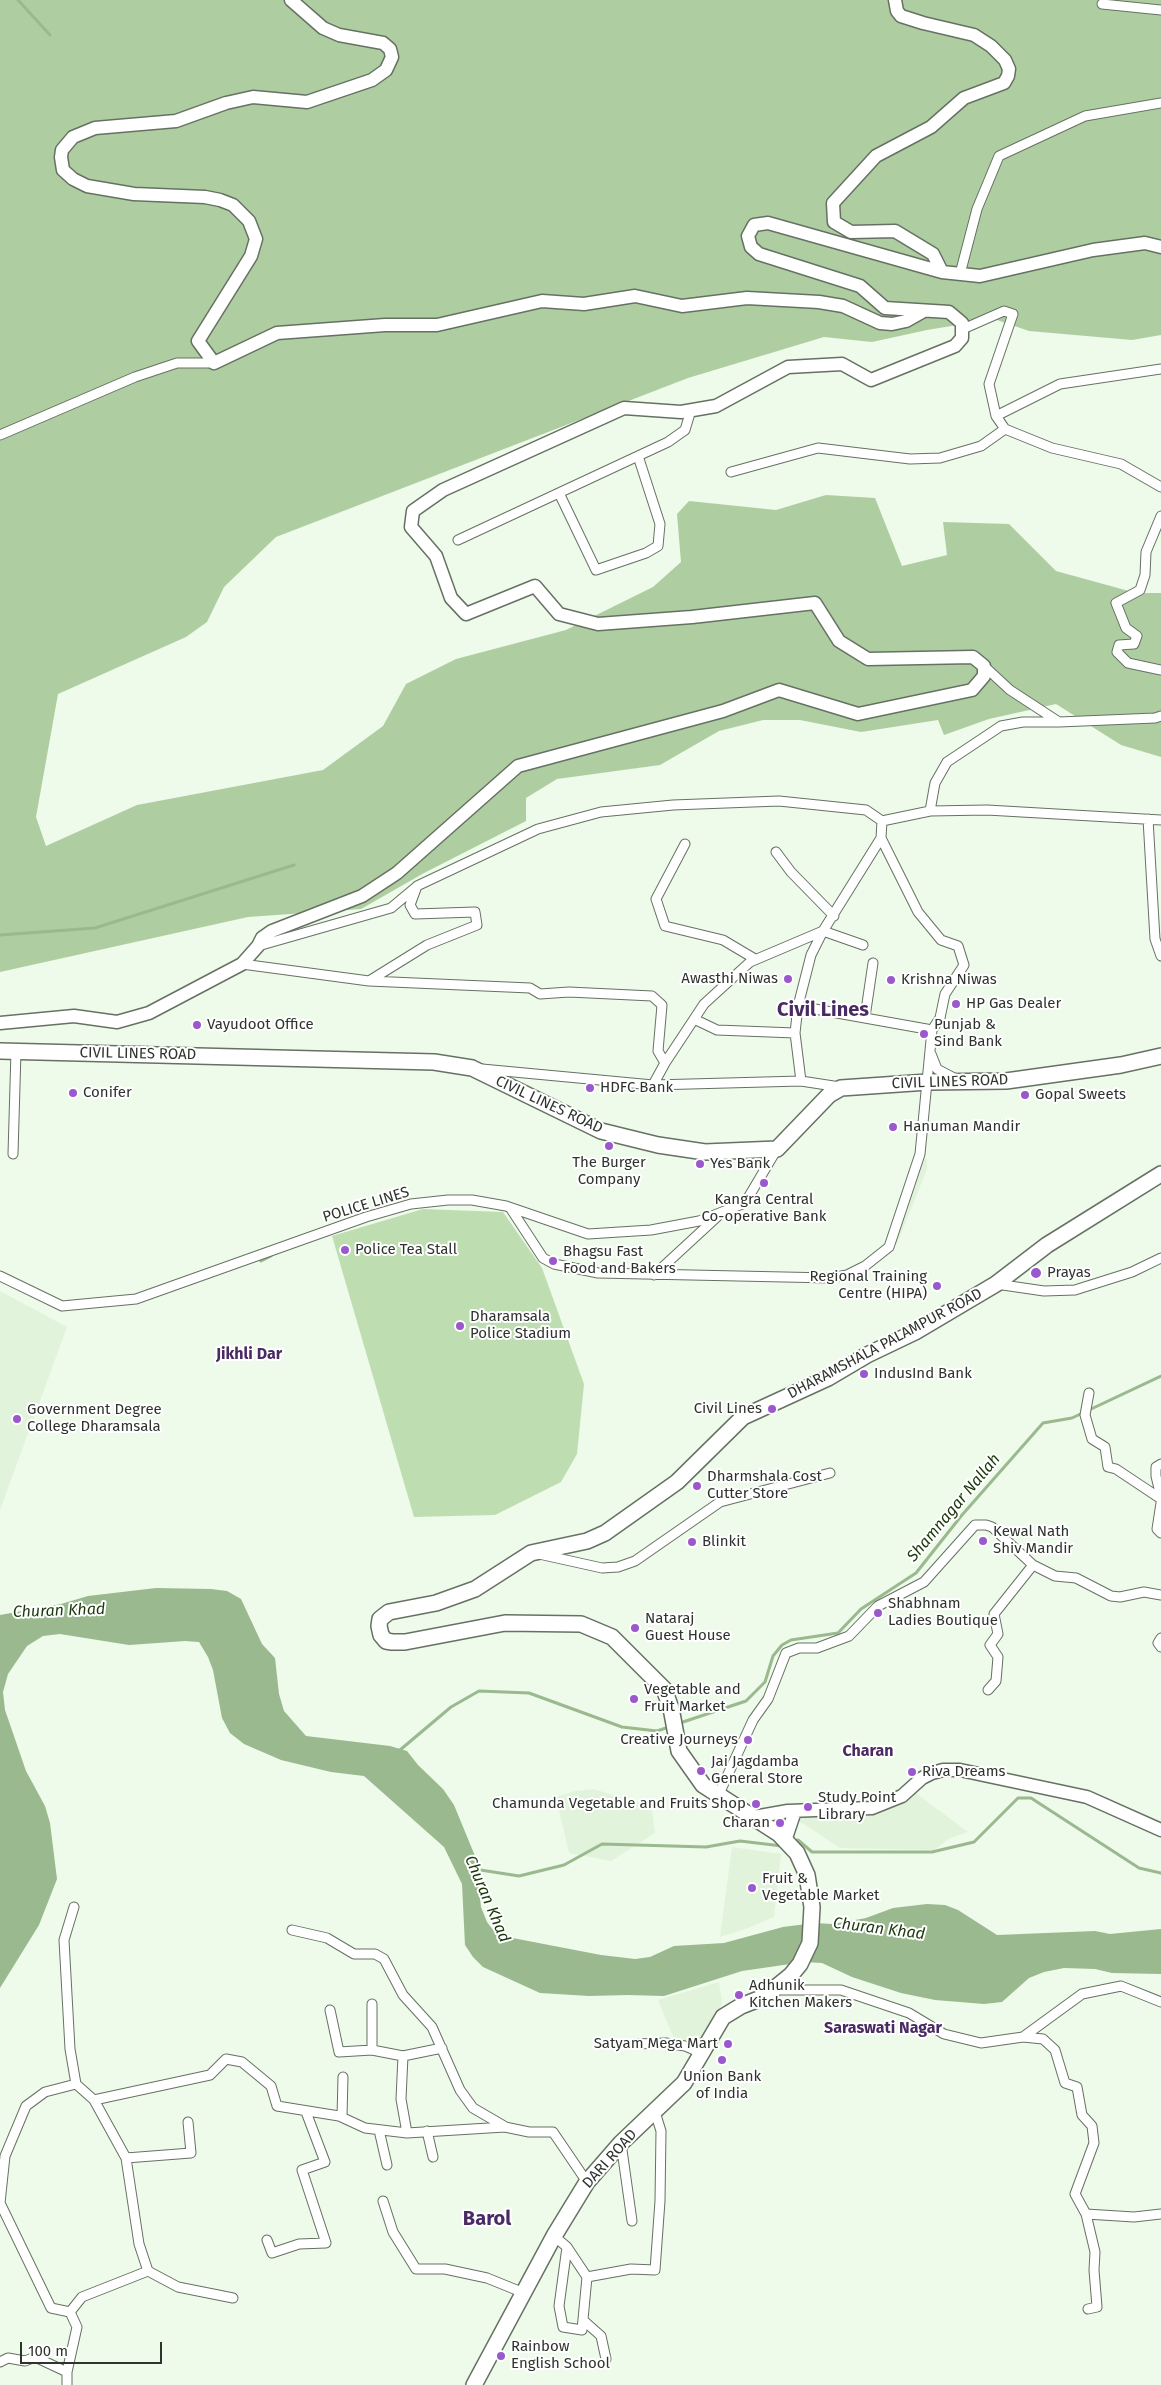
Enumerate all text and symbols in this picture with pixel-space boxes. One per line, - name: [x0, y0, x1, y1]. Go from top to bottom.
- place label: Awasthi Niwas: [681, 970, 778, 988]
- place label: Krishna Niwas: [901, 971, 997, 989]
- marker: Awasthi Niwas: [782, 973, 794, 985]
- marker: Krishna Niwas: [885, 974, 897, 986]
- place label: HP Gas Dealer: [966, 995, 1061, 1013]
- district label: Civil Lines: [777, 998, 869, 1022]
- marker: HP Gas Dealer: [950, 998, 962, 1010]
- place label: Vayudoot Office: [207, 1016, 314, 1034]
- place label: Punjab & Sind Bank: [934, 1016, 1002, 1051]
- marker: Vayudoot Office: [191, 1019, 203, 1031]
- marker: Punjab & Sind Bank: [918, 1028, 930, 1040]
- street label: CIVIL LINES ROAD: [80, 1044, 196, 1064]
- street label: CIVIL LINES ROAD: [891, 1071, 1009, 1093]
- street label: CIVIL LINES ROAD: [492, 1072, 606, 1138]
- place label: HDFC Bank: [600, 1079, 673, 1097]
- marker: HDFC Bank: [584, 1082, 596, 1094]
- place label: Conifer: [83, 1084, 132, 1102]
- place label: Gopal Sweets: [1035, 1086, 1126, 1104]
- marker: Conifer: [67, 1087, 79, 1099]
- marker: Gopal Sweets: [1019, 1089, 1031, 1101]
- place label: Hanuman Mandir: [903, 1118, 1020, 1136]
- marker: Hanuman Mandir: [887, 1121, 899, 1133]
- marker: The Burger Company: [603, 1140, 615, 1152]
- place label: The Burger Company: [572, 1154, 646, 1189]
- place label: Yes Bank: [710, 1155, 770, 1173]
- marker: Yes Bank: [694, 1158, 706, 1170]
- marker: Kangra Central Co-operative Bank: [758, 1177, 770, 1189]
- street label: POLICE LINES: [321, 1183, 411, 1227]
- place label: Kangra Central Co-operative Bank: [701, 1191, 827, 1226]
- place label: Police Tea Stall: [355, 1241, 457, 1259]
- place label: Bhagsu Fast Food and Bakers: [563, 1243, 676, 1278]
- marker: Police Tea Stall: [339, 1244, 351, 1256]
- marker: Bhagsu Fast Food and Bakers: [547, 1255, 559, 1267]
- place label: Prayas: [1047, 1264, 1091, 1282]
- marker: Prayas: [1029, 1266, 1043, 1280]
- place label: Regional Training Centre (HIPA): [809, 1268, 927, 1303]
- marker: Regional Training Centre (HIPA): [931, 1280, 943, 1292]
- street label: DHARAMSHALA PALAMPUR ROAD: [785, 1285, 985, 1403]
- place label: Dharamsala Police Stadium: [470, 1308, 571, 1343]
- marker: Dharamsala Police Stadium: [454, 1320, 466, 1332]
- district label: Jikhli Dar: [216, 1345, 282, 1365]
- place label: IndusInd Bank: [874, 1365, 972, 1383]
- marker: IndusInd Bank: [858, 1368, 870, 1380]
- place label: Civil Lines: [694, 1400, 762, 1418]
- place label: Government Degree College Dharamsala: [27, 1401, 162, 1436]
- marker: Civil Lines: [766, 1403, 778, 1415]
- marker: Government Degree College Dharamsala: [11, 1413, 23, 1425]
- water label: Shamnagar Nallah: [903, 1450, 1005, 1566]
- place label: Dharmshala Cost Cutter Store: [707, 1468, 822, 1503]
- marker: Dharmshala Cost Cutter Store: [691, 1480, 703, 1492]
- place label: Kewal Nath Shiv Mandir: [993, 1523, 1073, 1558]
- place label: Blinkit: [702, 1533, 746, 1551]
- marker: Kewal Nath Shiv Mandir: [977, 1535, 989, 1547]
- marker: Blinkit: [686, 1536, 698, 1548]
- place label: Shabhnam Ladies Boutique: [888, 1595, 998, 1630]
- water label: Churan Khad: [12, 1600, 106, 1622]
- marker: Shabhnam Ladies Boutique: [872, 1607, 884, 1619]
- place label: Nataraj Guest House: [645, 1610, 731, 1645]
- marker: Nataraj Guest House: [629, 1622, 641, 1634]
- place label: Vegetable and Fruit Market: [644, 1681, 741, 1716]
- marker: Vegetable and Fruit Market: [628, 1693, 640, 1705]
- place label: Creative Journeys: [620, 1731, 738, 1749]
- marker: Creative Journeys: [742, 1734, 754, 1746]
- district label: Charan: [843, 1742, 893, 1762]
- place label: Jai Jagdamba General Store: [711, 1753, 803, 1788]
- place label: Riva Dreams: [922, 1763, 1006, 1781]
- marker: Jai Jagdamba General Store: [695, 1765, 707, 1777]
- marker: Riva Dreams: [906, 1766, 918, 1778]
- place label: Study Point Library: [818, 1789, 896, 1824]
- place label: Chamunda Vegetable and Fruits Shop: [492, 1795, 746, 1813]
- marker: Chamunda Vegetable and Fruits Shop: [750, 1798, 762, 1810]
- marker: Study Point Library: [802, 1801, 814, 1813]
- place label: Charan: [723, 1814, 770, 1832]
- marker: Charan: [774, 1817, 786, 1829]
- water label: Churan Khad: [460, 1853, 514, 1945]
- place label: Fruit & Vegetable Market: [762, 1870, 879, 1905]
- marker: Fruit & Vegetable Market: [746, 1882, 758, 1894]
- water label: Churan Khad: [832, 1914, 926, 1944]
- place label: Adhunik Kitchen Makers: [749, 1977, 852, 2012]
- marker: Adhunik Kitchen Makers: [733, 1989, 745, 2001]
- district label: Saraswati Nagar: [824, 2019, 942, 2039]
- place label: Satyam Mega Mart: [594, 2035, 718, 2053]
- marker: Satyam Mega Mart: [722, 2038, 734, 2050]
- marker: Union Bank of India: [716, 2054, 728, 2066]
- place label: Union Bank of India: [683, 2068, 761, 2103]
- street label: DARI ROAD: [579, 2126, 641, 2192]
- district label: Barol: [463, 2207, 511, 2231]
- scale bar: [22, 2332, 165, 2364]
- place label: Rainbow English School: [511, 2338, 610, 2373]
- text: 100 m: [28, 2342, 68, 2360]
- marker: Rainbow English School: [495, 2350, 507, 2362]

